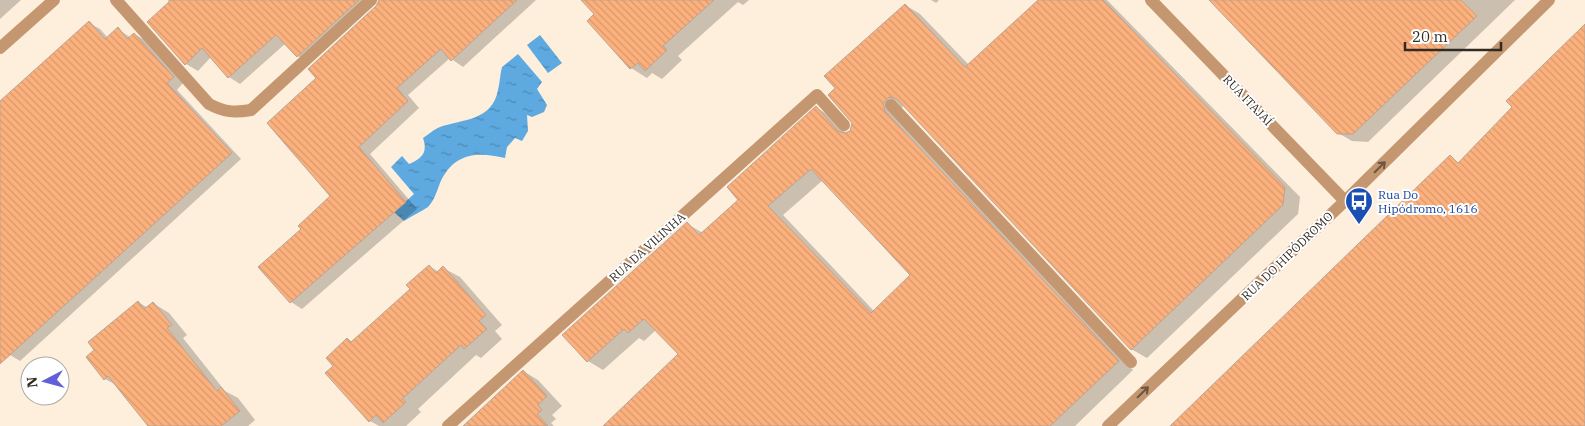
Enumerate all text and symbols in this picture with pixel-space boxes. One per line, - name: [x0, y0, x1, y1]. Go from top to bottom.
- scale bar: [1405, 20, 1501, 52]
- text: 20 m: [1412, 27, 1448, 46]
- street label: RUA ITAJAÍ: [1220, 71, 1276, 129]
- one-way arrow: [1373, 161, 1386, 173]
- bus stop icon: Rua Do Hipódromo, 1616: [1344, 186, 1374, 225]
- place label: Rua Do Hipódromo, 1616: [1378, 187, 1478, 216]
- street label: RUA DA VILINHA: [606, 208, 689, 285]
- street label: RUA DO HIPÓDROMO: [1238, 209, 1336, 303]
- north arrow: [20, 356, 70, 406]
- text: N: [23, 376, 42, 389]
- one-way arrow: [1137, 386, 1150, 398]

